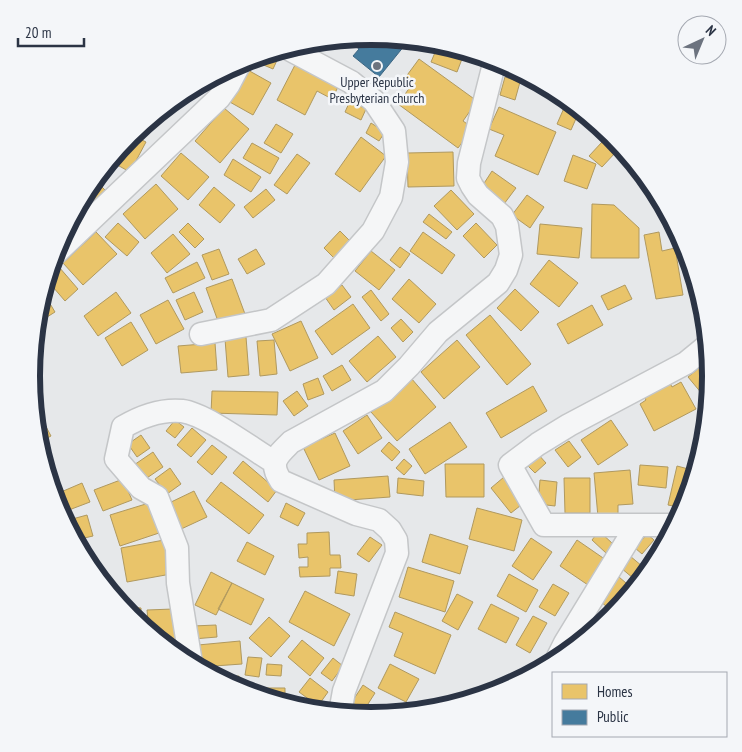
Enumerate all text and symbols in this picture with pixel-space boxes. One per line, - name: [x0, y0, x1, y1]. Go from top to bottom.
- scale bar: [18, 15, 84, 47]
- north arrow: [677, 15, 727, 65]
- text: N: [702, 22, 720, 40]
- text: 20 m: [25, 23, 51, 42]
- marker: Upper Republic Presbyterian church: [371, 60, 383, 72]
- place label: Upper Republic Presbyterian church: [330, 73, 424, 107]
- legend: [552, 672, 727, 737]
- text: Homes: [597, 682, 633, 701]
- text: Public: [597, 707, 629, 726]

